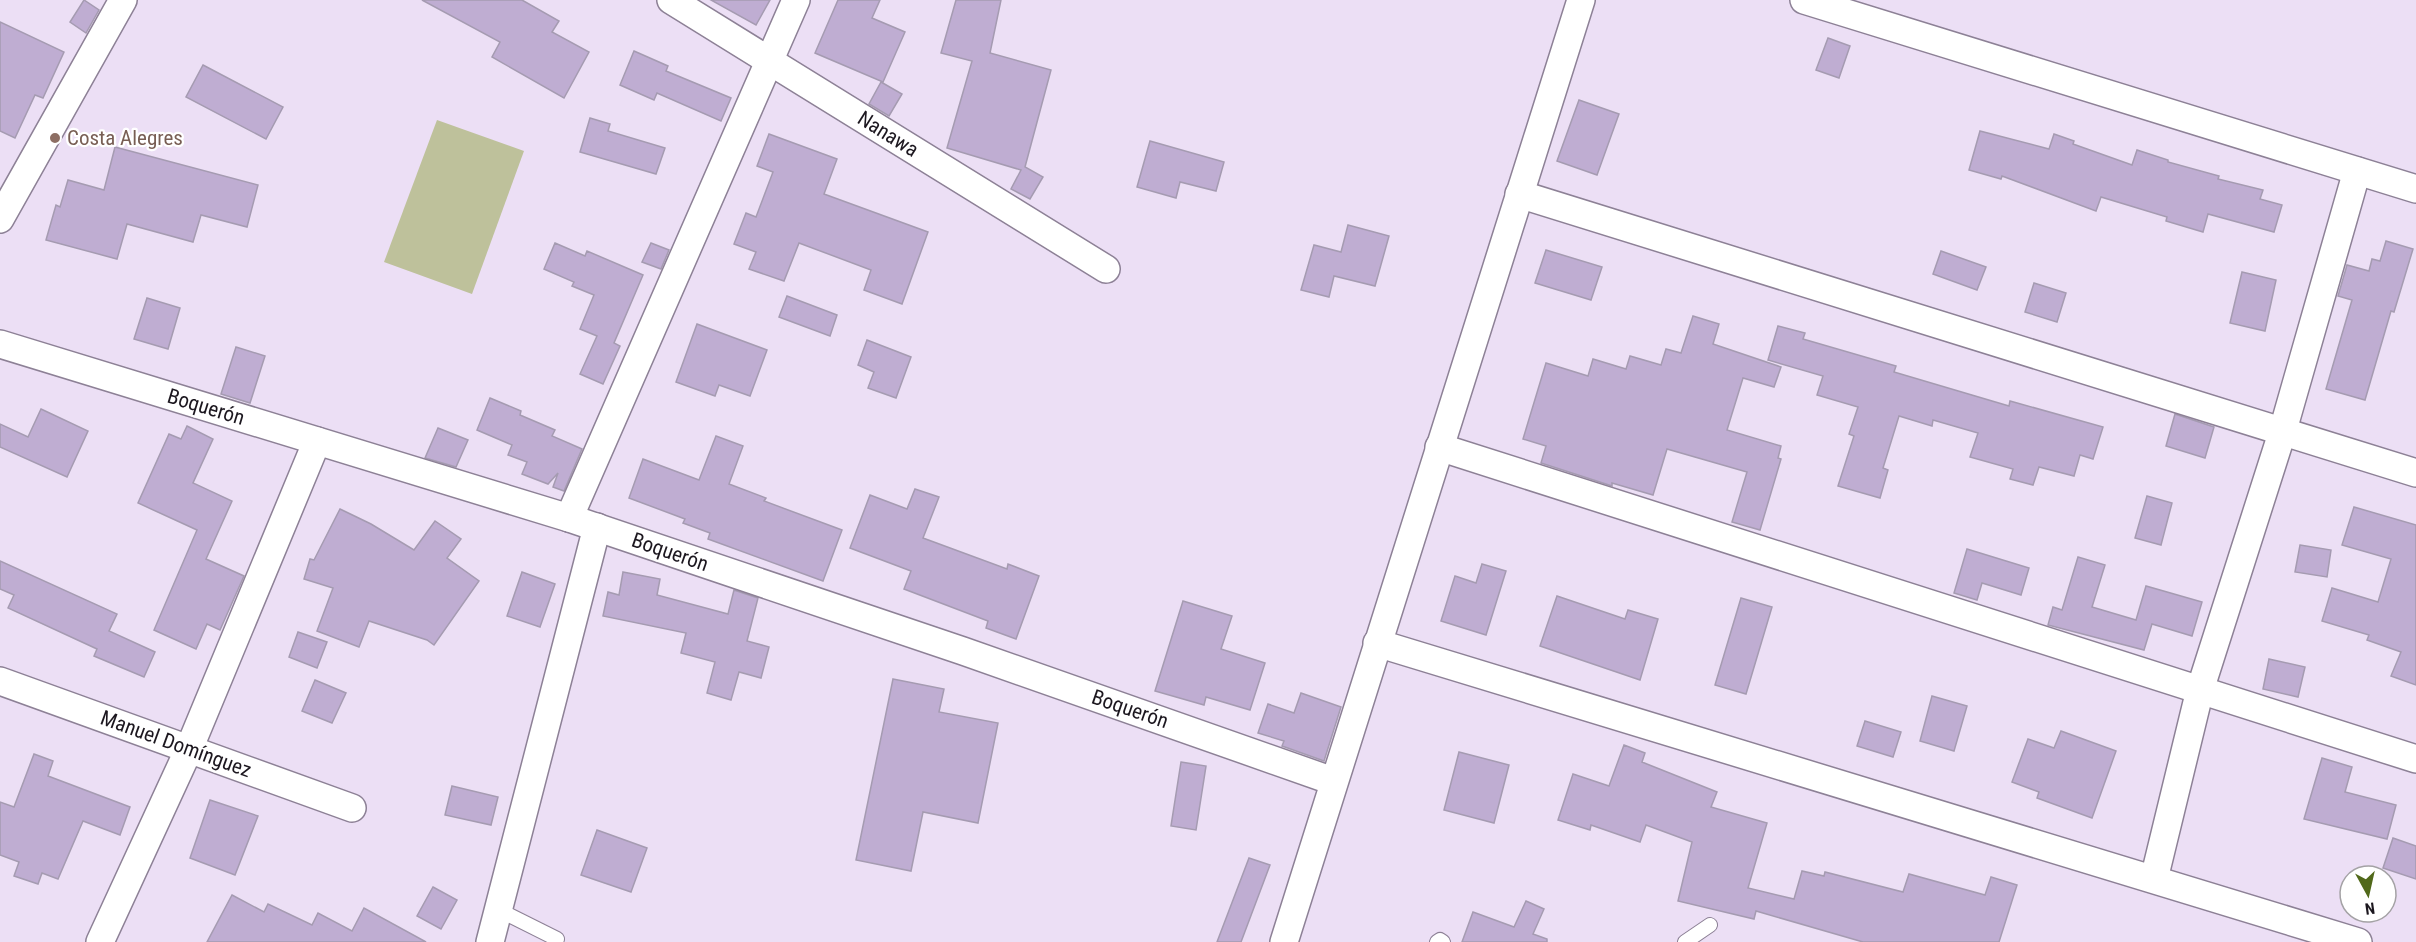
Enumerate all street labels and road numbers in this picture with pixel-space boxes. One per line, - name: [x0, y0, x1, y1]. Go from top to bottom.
- street label: Nanawa: [853, 106, 923, 162]
- street label: Boquerón: [165, 384, 247, 430]
- street label: Boquerón: [629, 528, 711, 576]
- street label: Boquerón: [1089, 685, 1171, 733]
- street label: Manuel Domínguez: [97, 706, 255, 782]

